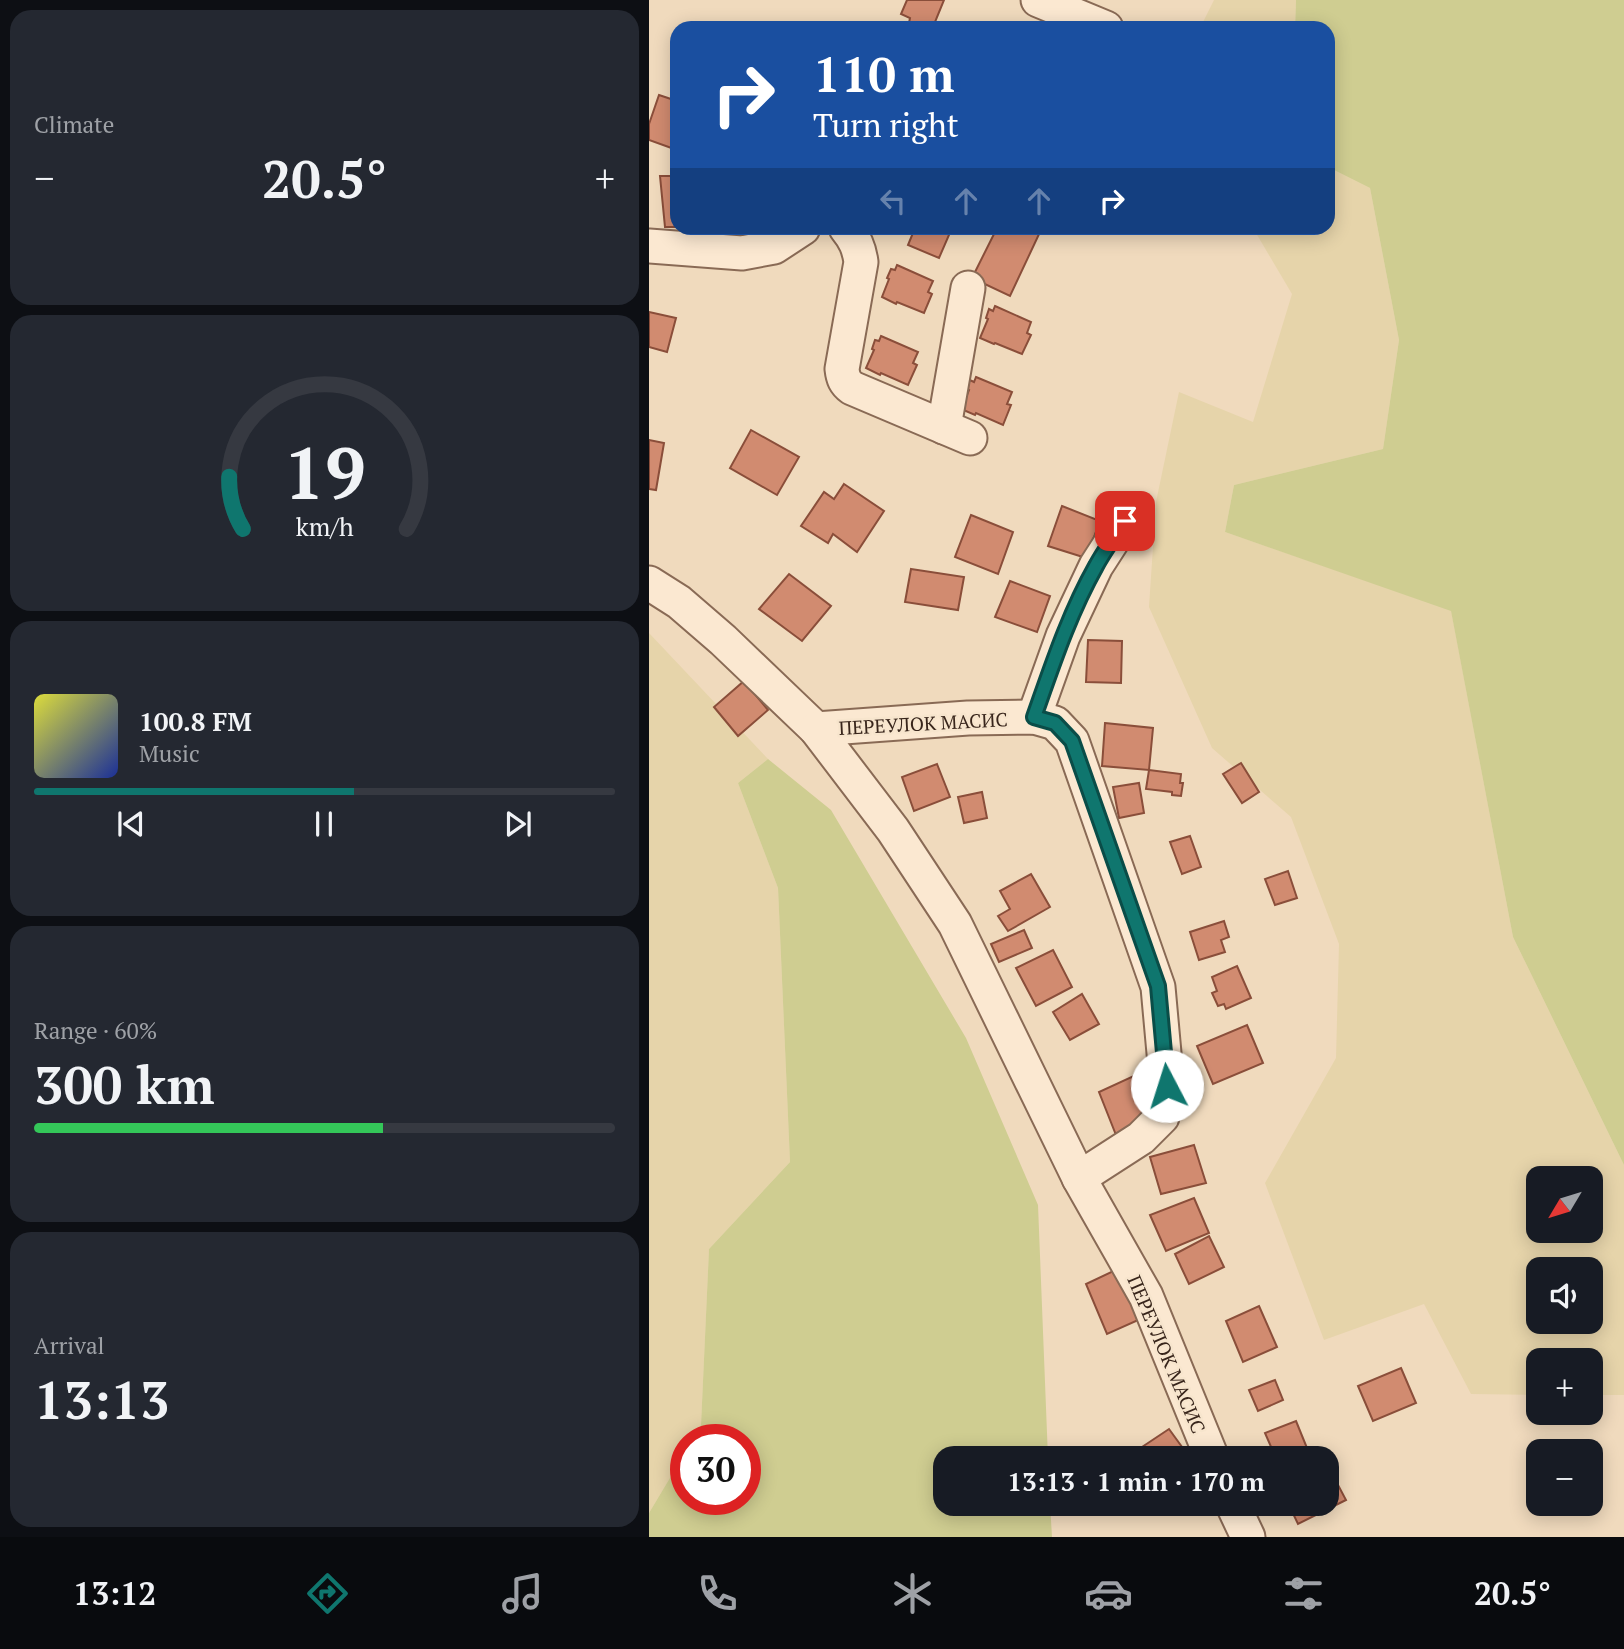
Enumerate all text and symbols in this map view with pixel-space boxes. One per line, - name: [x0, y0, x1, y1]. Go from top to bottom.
- text: 110 m: [813, 41, 955, 106]
- icon: right: [698, 49, 789, 140]
- text: Turn right: [813, 104, 959, 146]
- text: Climate: [34, 109, 114, 140]
- text: 20.5°: [262, 144, 387, 213]
- text: −: [34, 153, 54, 203]
- text: +: [595, 153, 615, 203]
- icon: left: [874, 182, 912, 220]
- icon: ahead: [947, 182, 985, 220]
- icon: ahead: [1020, 182, 1058, 220]
- icon: right: [1093, 182, 1131, 220]
- text: 19: [283, 424, 366, 521]
- pin: [1095, 491, 1155, 551]
- icon: arrive: [1106, 502, 1144, 540]
- text: km/h: [296, 510, 354, 543]
- text: 100.8 FM: [139, 704, 252, 738]
- street label: ПЕРЕУЛОК МАСИС: [838, 706, 1008, 740]
- text: Music: [139, 738, 200, 769]
- icon: previous: [112, 805, 150, 843]
- icon: pause: [305, 805, 343, 843]
- icon: next: [499, 805, 537, 843]
- text: Range · 60%: [34, 1015, 157, 1046]
- position arrow: [1130, 1049, 1204, 1123]
- text: 300 km: [34, 1050, 215, 1119]
- north arrow: [1526, 1166, 1603, 1242]
- map controls: [1526, 1166, 1603, 1516]
- button: sound: [1526, 1257, 1603, 1334]
- street label: ПЕРЕУЛОК МАСИС: [1122, 1271, 1212, 1437]
- text: Arrival: [34, 1330, 105, 1361]
- button: +: [1526, 1348, 1603, 1425]
- text: 13:13: [34, 1365, 169, 1434]
- speed limit sign: 30: [670, 1424, 761, 1515]
- button: −: [1526, 1439, 1603, 1516]
- text: 13:13 · 1 min · 170 m: [1007, 1464, 1265, 1498]
- icon: directions: [303, 1569, 352, 1618]
- icon: music: [498, 1569, 547, 1618]
- icon: phone: [693, 1569, 742, 1618]
- icon: climate: [888, 1569, 937, 1618]
- icon: car: [1084, 1569, 1133, 1618]
- icon: filters: [1279, 1569, 1328, 1618]
- text: 13:12: [73, 1572, 156, 1614]
- text: 20.5°: [1474, 1572, 1551, 1614]

